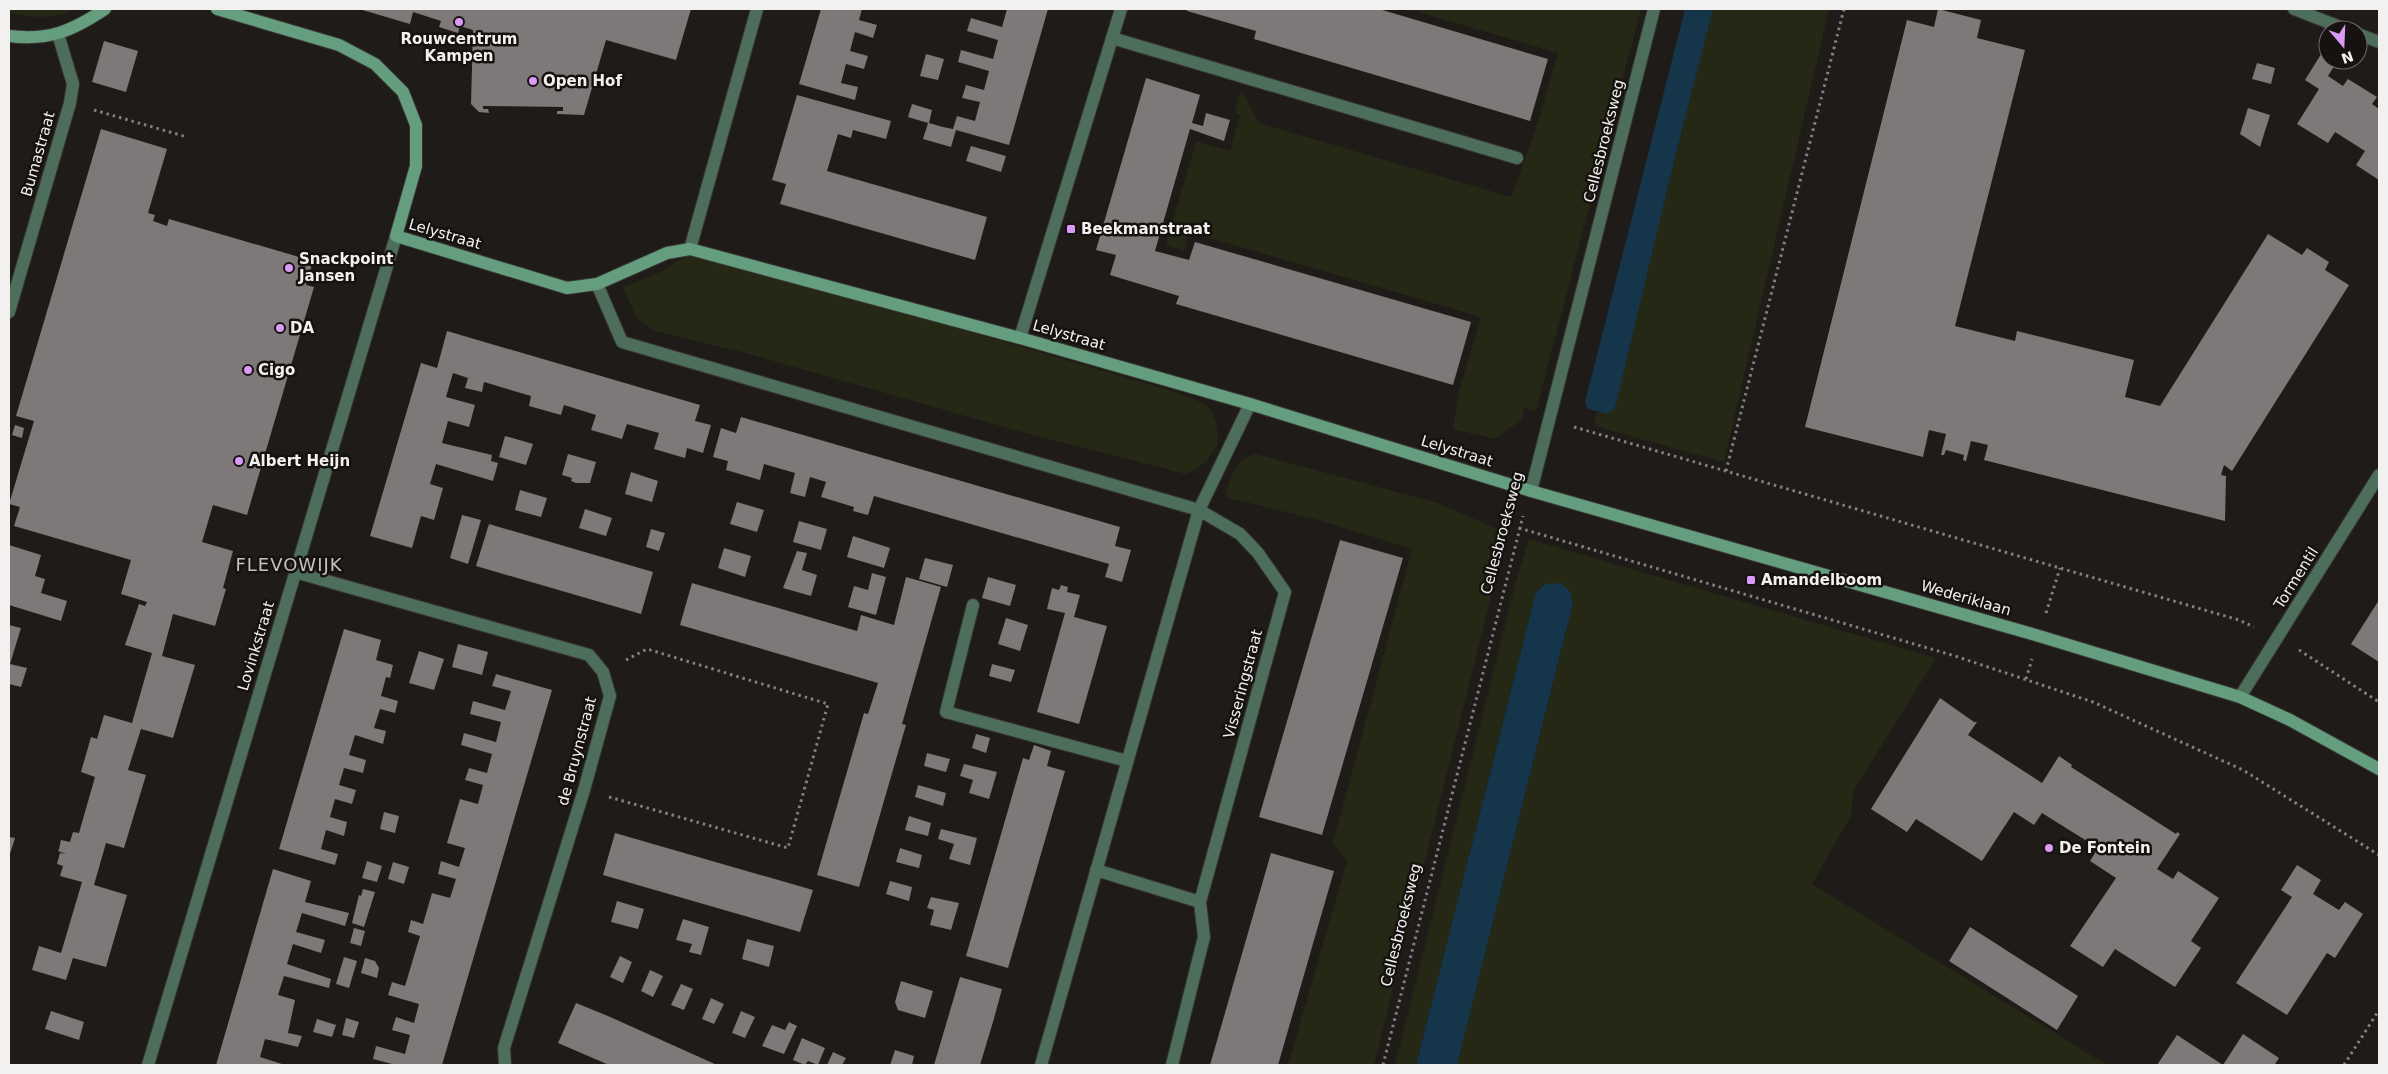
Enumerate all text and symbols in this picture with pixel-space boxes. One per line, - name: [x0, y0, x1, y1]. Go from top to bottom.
- marker: Rouwcentrum Kampen: [453, 16, 465, 28]
- north arrow: [2318, 20, 2368, 70]
- place label: Rouwcentrum Kampen: [400, 30, 518, 65]
- text: N: [2339, 48, 2355, 67]
- place label: Open Hof: [543, 72, 622, 90]
- marker: Open Hof: [527, 75, 539, 87]
- street label: Cellesbroeksweg: [1580, 78, 1628, 204]
- street label: Bumastraat: [17, 109, 59, 199]
- street label: Lelystraat: [407, 215, 483, 253]
- place label: Beekmanstraat: [1081, 220, 1210, 238]
- marker: Beekmanstraat: [1065, 223, 1077, 235]
- place label: Snackpoint Jansen: [298, 250, 394, 285]
- marker: Snackpoint Jansen: [283, 262, 295, 274]
- street label: Lelystraat: [1031, 316, 1107, 354]
- place label: DA: [290, 319, 314, 337]
- marker: DA: [274, 322, 286, 334]
- place label: Cigo: [258, 361, 295, 379]
- marker: Cigo: [242, 364, 254, 376]
- street label: Lelystraat: [1419, 432, 1495, 471]
- place label: Albert Heijn: [249, 452, 350, 470]
- marker: Albert Heijn: [233, 455, 245, 467]
- street label: Cellesbroeksweg: [1477, 470, 1527, 596]
- street label: Tormentil: [2269, 544, 2322, 613]
- district label: FLEVOWIJK: [235, 554, 343, 575]
- place label: Amandelboom: [1761, 571, 1882, 589]
- marker: Amandelboom: [1745, 574, 1757, 586]
- street label: Wederiklaan: [1919, 577, 2013, 619]
- street label: Lovinkstraat: [234, 599, 278, 693]
- street label: Visseringstraat: [1220, 627, 1266, 741]
- street label: de Bruynstraat: [554, 694, 600, 807]
- place label: De Fontein: [2059, 839, 2151, 857]
- marker: De Fontein: [2043, 842, 2055, 854]
- street label: Cellesbroeksweg: [1377, 862, 1425, 988]

